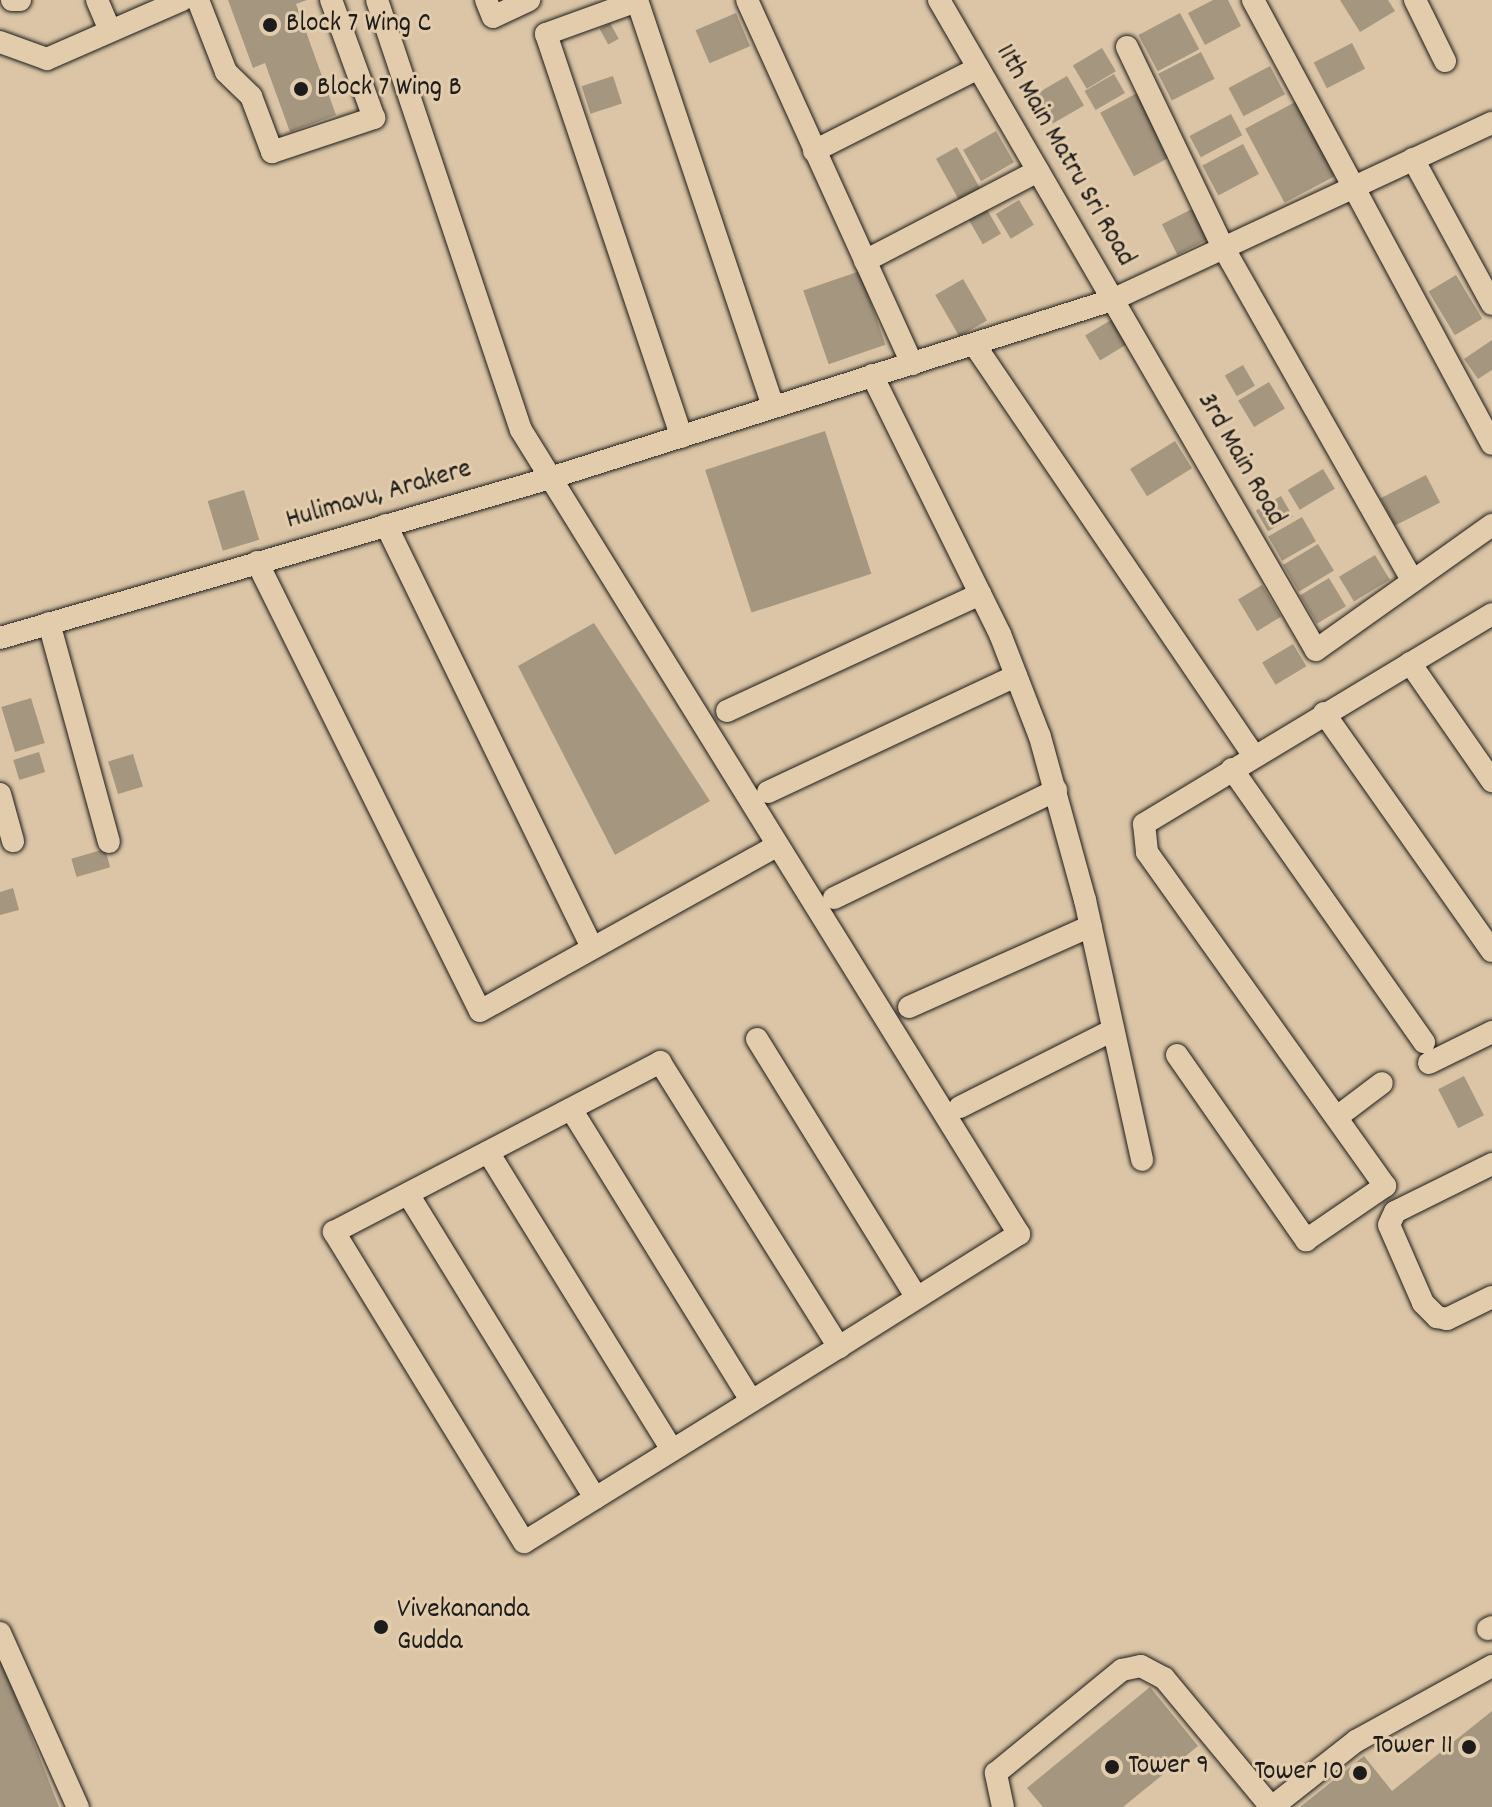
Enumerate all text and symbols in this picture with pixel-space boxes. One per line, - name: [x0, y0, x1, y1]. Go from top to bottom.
- place label: Block 7 Wing C: [286, 8, 431, 42]
- marker: Block 7 Wing C: [261, 16, 279, 34]
- street label: 11th Main Matru Sri Road: [987, 39, 1141, 273]
- place label: Block 7 Wing B: [317, 72, 462, 106]
- marker: Block 7 Wing B: [292, 80, 310, 98]
- street label: 3rd Main Road: [1188, 387, 1292, 533]
- street label: Hulimavu, Arakere: [282, 453, 476, 539]
- place label: Vivekananda Gudda: [397, 1594, 529, 1660]
- marker: Vivekananda Gudda: [372, 1618, 390, 1636]
- place label: Tower 11: [1372, 1730, 1453, 1764]
- marker: Tower 11: [1460, 1738, 1478, 1756]
- place label: Tower 9: [1128, 1750, 1209, 1784]
- place label: Tower 10: [1254, 1756, 1344, 1790]
- marker: Tower 9: [1103, 1758, 1121, 1776]
- marker: Tower 10: [1351, 1764, 1369, 1782]

